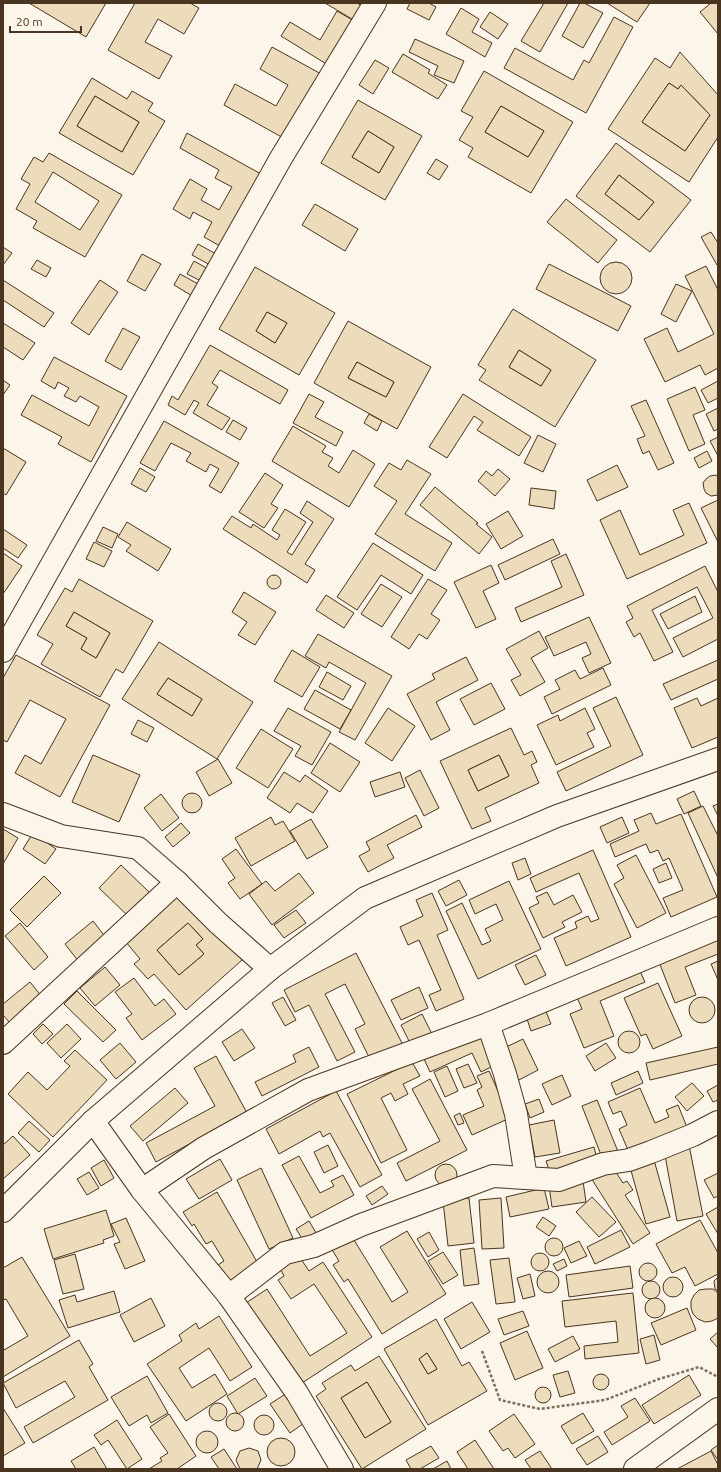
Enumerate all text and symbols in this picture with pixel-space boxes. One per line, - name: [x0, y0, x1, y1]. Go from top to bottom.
- scale bar: [10, 8, 81, 34]
- text: 20 m: [16, 15, 43, 28]

